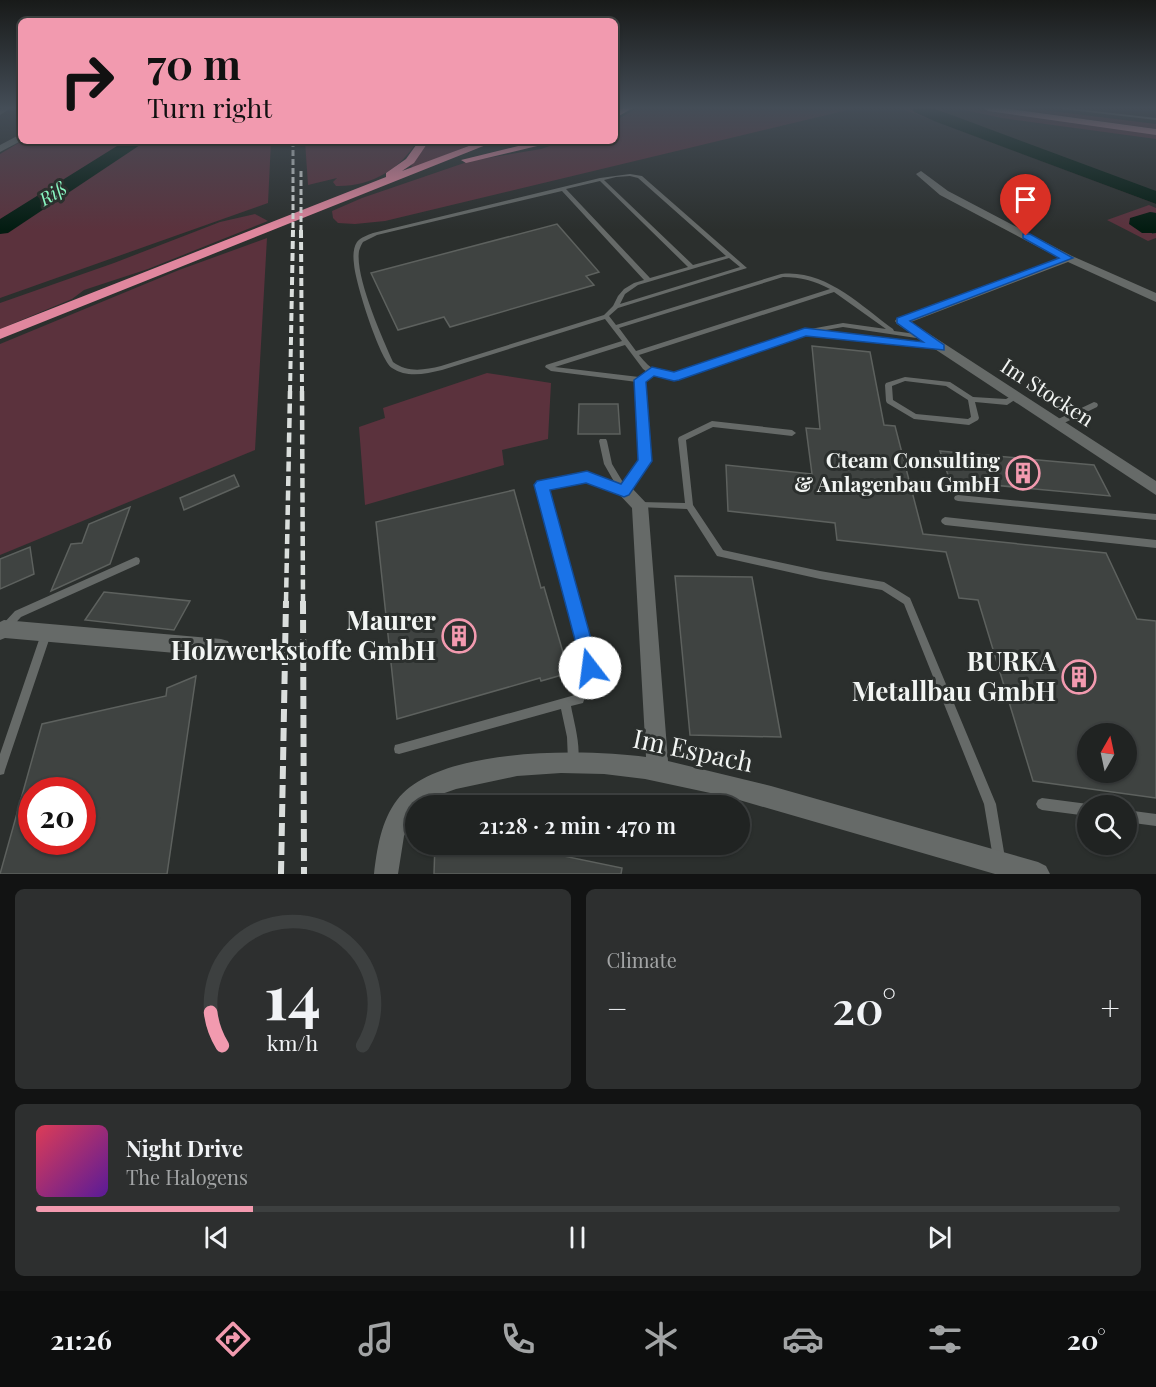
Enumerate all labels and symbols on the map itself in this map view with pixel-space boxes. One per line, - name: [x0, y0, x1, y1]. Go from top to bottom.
- pin: [1000, 174, 1051, 236]
- water label: Riß: [33, 175, 71, 211]
- street label: Im Stocken: [996, 351, 1100, 432]
- place label: Cteam Consulting & Anlagenbau GmbH: [794, 445, 1000, 497]
- building icon: Cteam Consulting & Anlagenbau GmbH: [1005, 455, 1041, 491]
- place label: Maurer Holzwerkstoffe GmbH: [171, 602, 436, 667]
- building icon: Maurer Holzwerkstoffe GmbH: [441, 618, 477, 654]
- position arrow: [558, 636, 622, 700]
- place label: BURKA Metallbau GmbH: [852, 643, 1057, 708]
- building icon: BURKA Metallbau GmbH: [1061, 659, 1097, 695]
- street label: Im Espach: [630, 720, 757, 779]
- north arrow: [1077, 723, 1137, 783]
- speed limit sign: 20: [18, 777, 96, 855]

